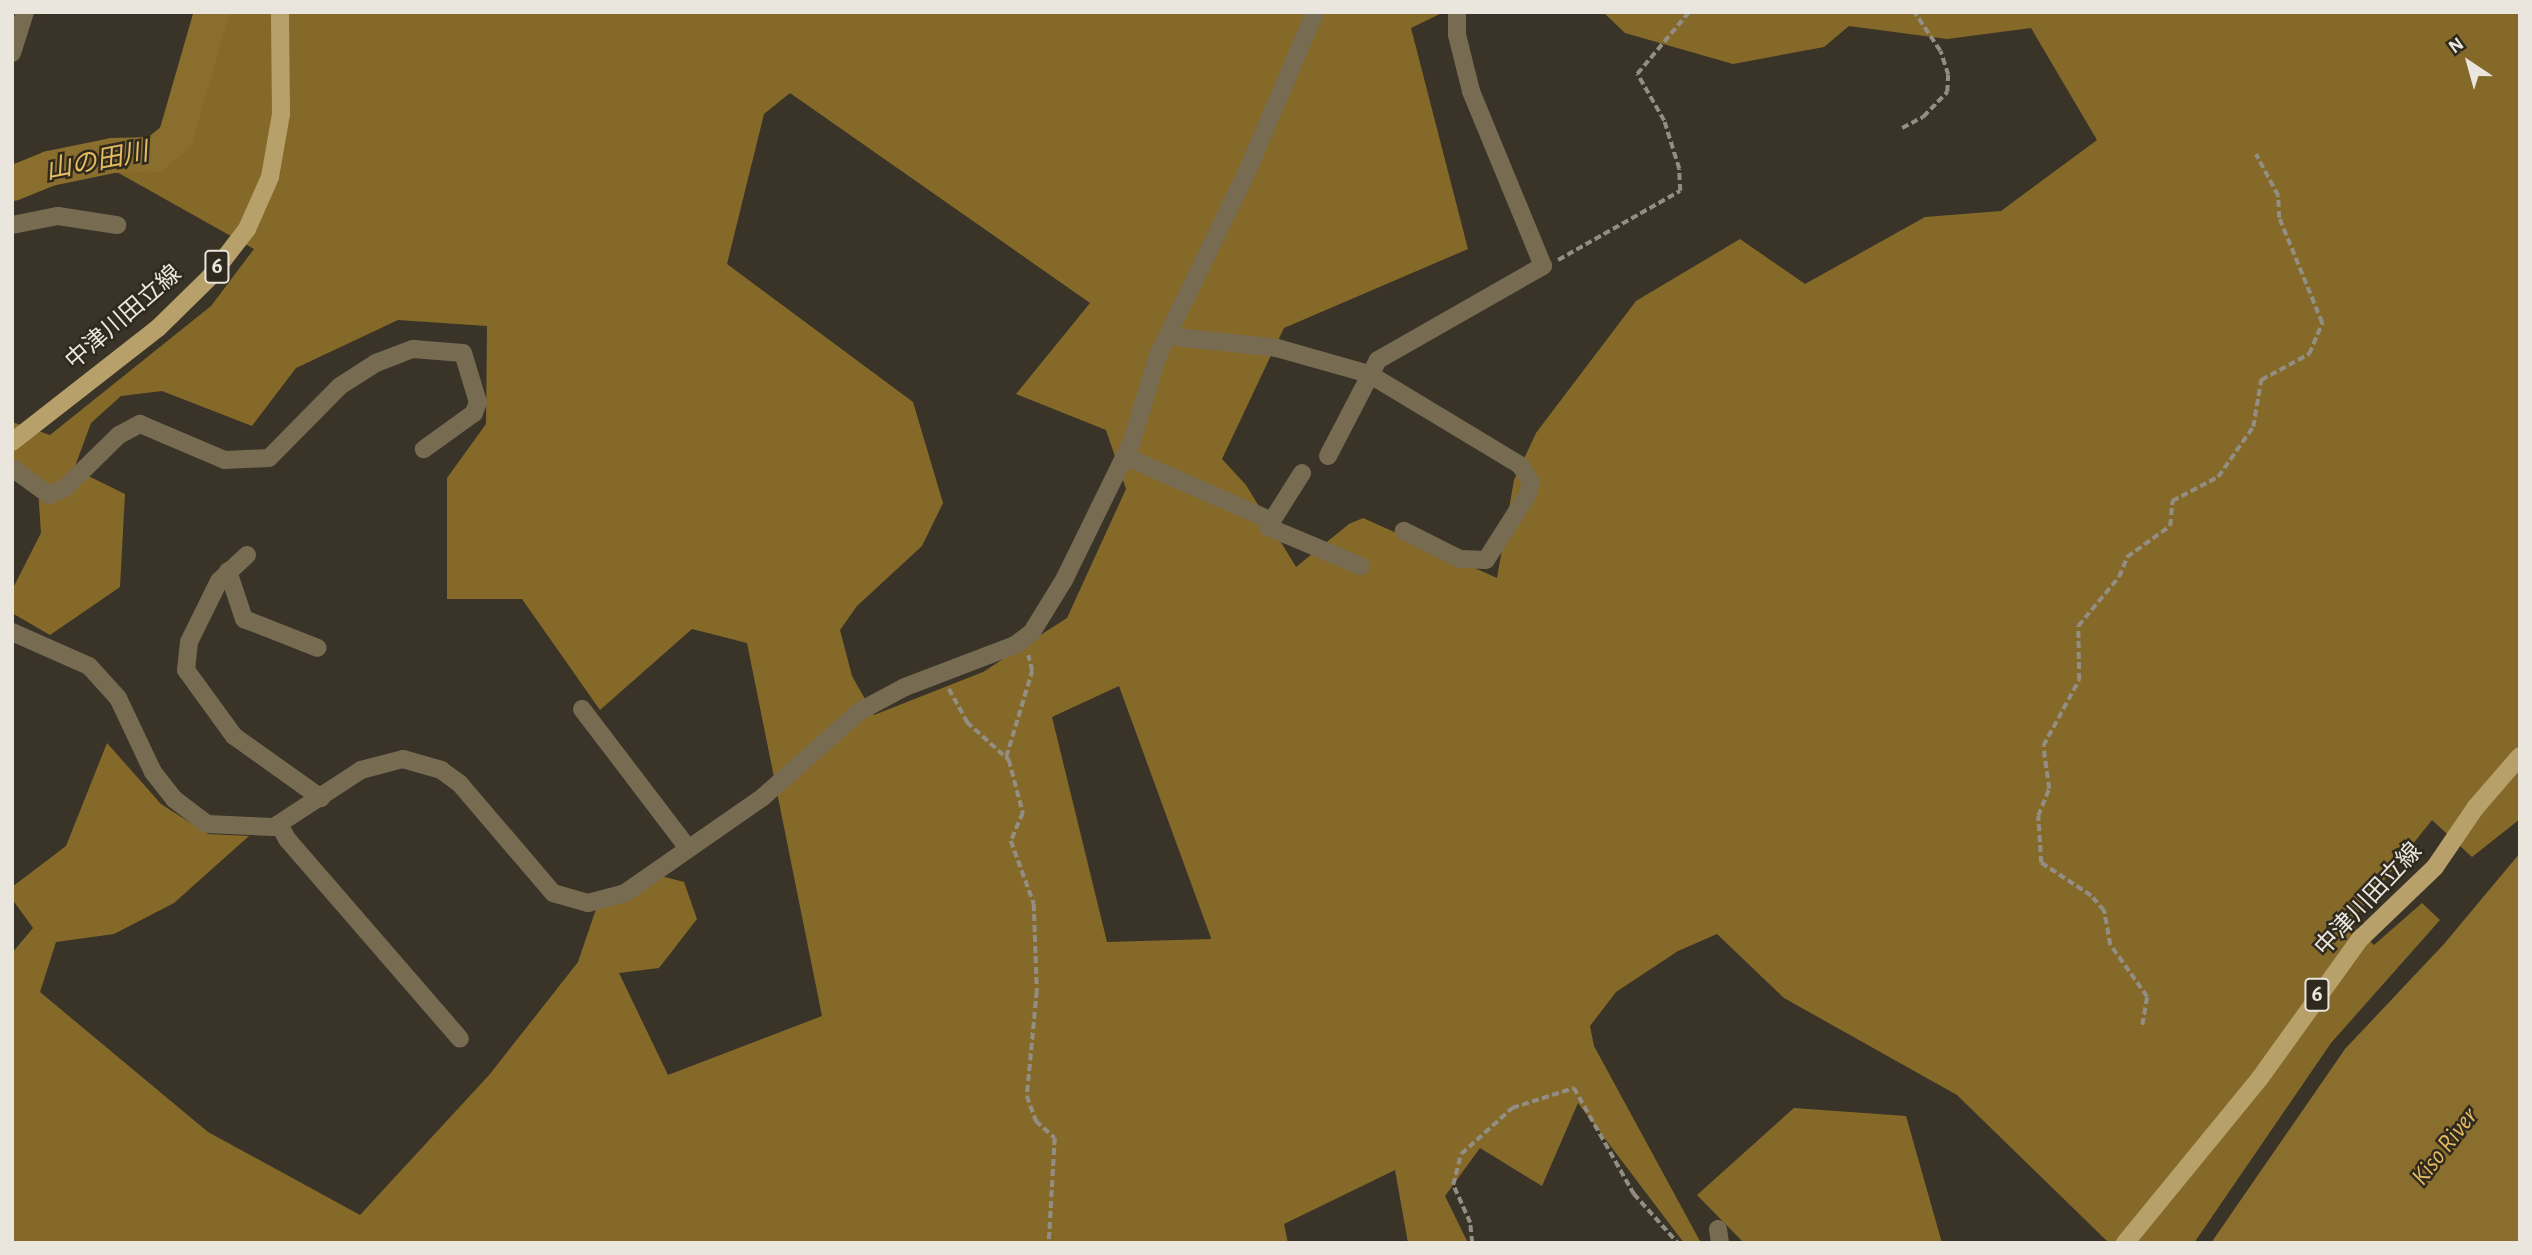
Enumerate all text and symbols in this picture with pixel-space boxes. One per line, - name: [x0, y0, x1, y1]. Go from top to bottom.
- north arrow: [2434, 28, 2504, 98]
- text: N: [2445, 34, 2467, 57]
- water label: 山の田川: [43, 137, 151, 187]
- road number: 6: [203, 248, 231, 286]
- street label: 中津川田立線: [60, 260, 188, 376]
- street label: 中津川田立線: [2309, 838, 2429, 962]
- road number: 6: [2303, 976, 2331, 1014]
- water label: Kiso River: [2405, 1102, 2485, 1192]

